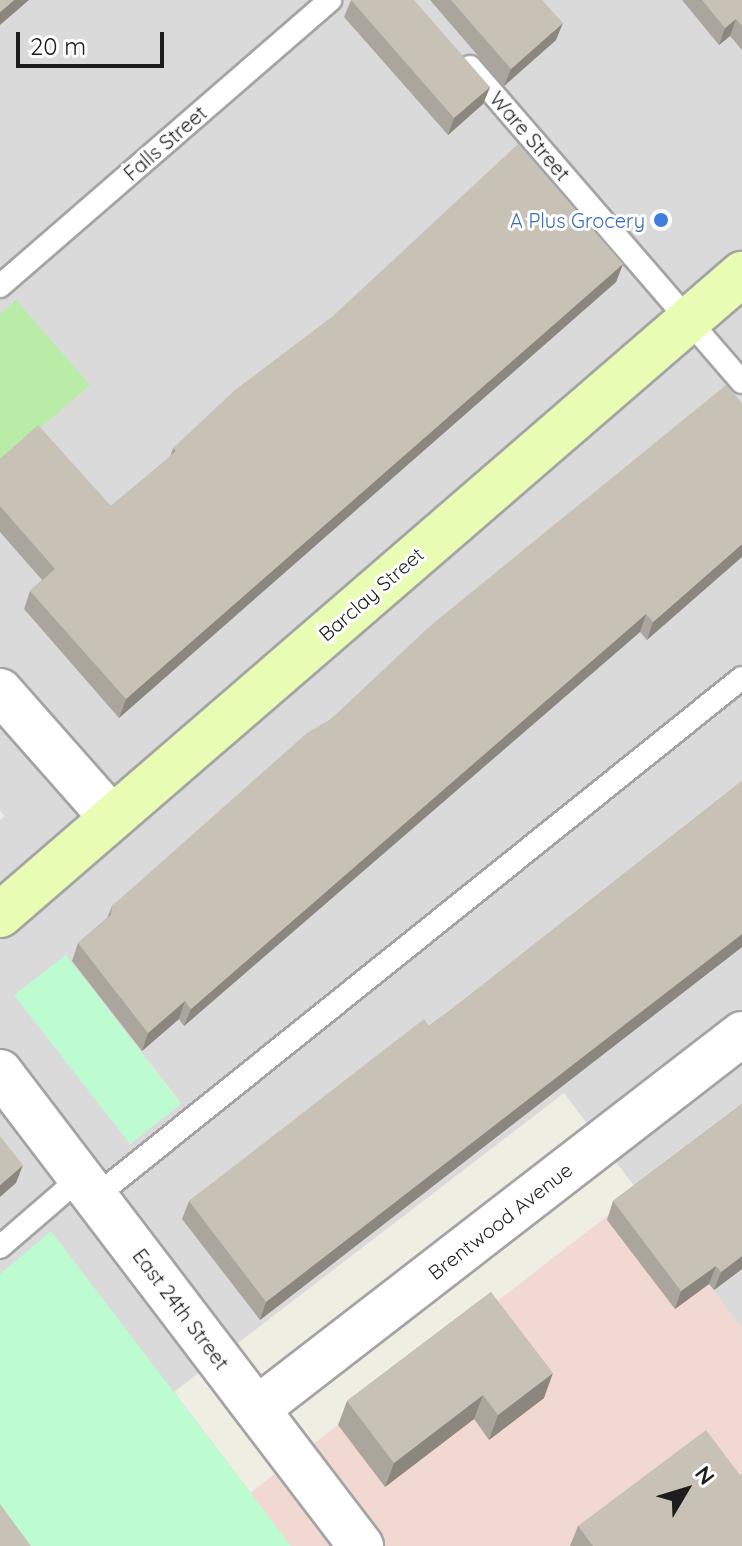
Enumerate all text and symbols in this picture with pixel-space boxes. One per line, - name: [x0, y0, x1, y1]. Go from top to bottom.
- scale bar: [20, 16, 168, 66]
- text: 20 m: [30, 31, 86, 61]
- street label: Ware Street: [485, 87, 575, 185]
- street label: Falls Street: [119, 101, 211, 185]
- place label: A Plus Grocery: [510, 208, 645, 232]
- marker: A Plus Grocery: [652, 211, 670, 229]
- street label: Barclay Street: [314, 542, 428, 646]
- street label: Brentwood Avenue: [423, 1157, 577, 1285]
- street label: East 24th Street: [128, 1244, 234, 1374]
- north arrow: [646, 1450, 726, 1530]
- text: N: [689, 1460, 721, 1490]

